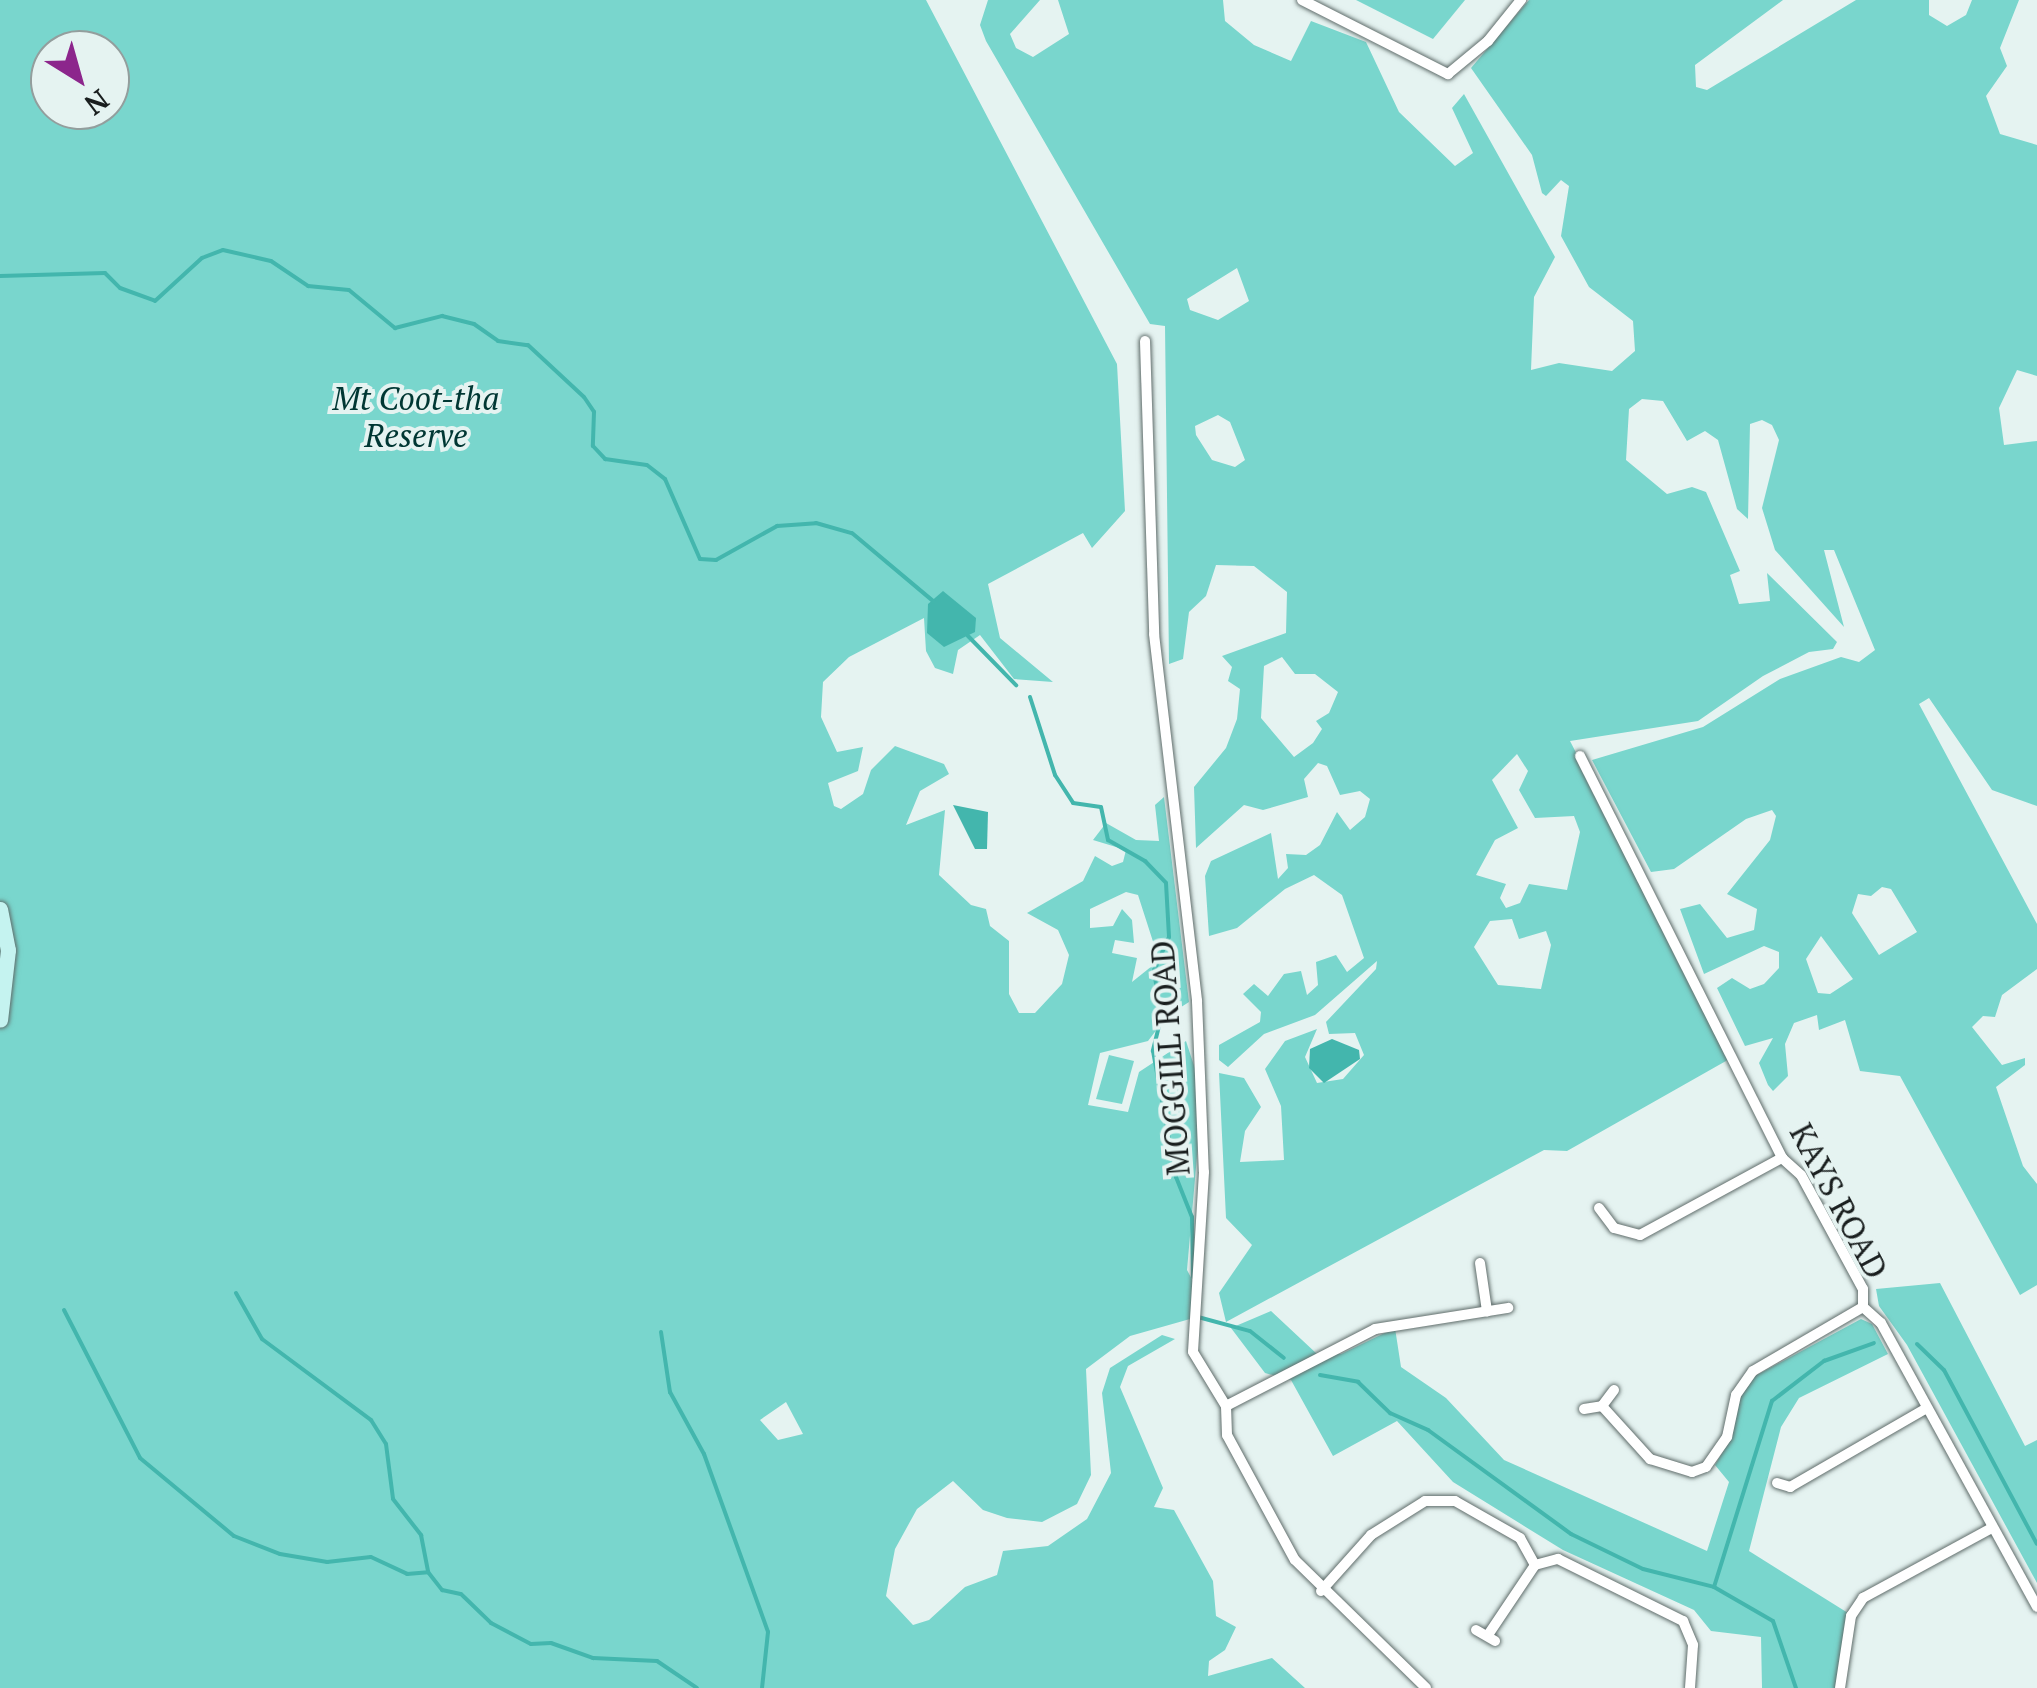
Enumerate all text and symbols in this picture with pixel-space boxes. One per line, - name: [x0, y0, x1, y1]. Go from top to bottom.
- north arrow: [30, 30, 130, 130]
- text: N: [78, 82, 117, 124]
- park label: Mt Coot-tha Reserve: [333, 380, 499, 455]
- street label: MOGGILL ROAD: [1143, 939, 1197, 1177]
- street label: KAYS ROAD: [1782, 1117, 1896, 1285]

